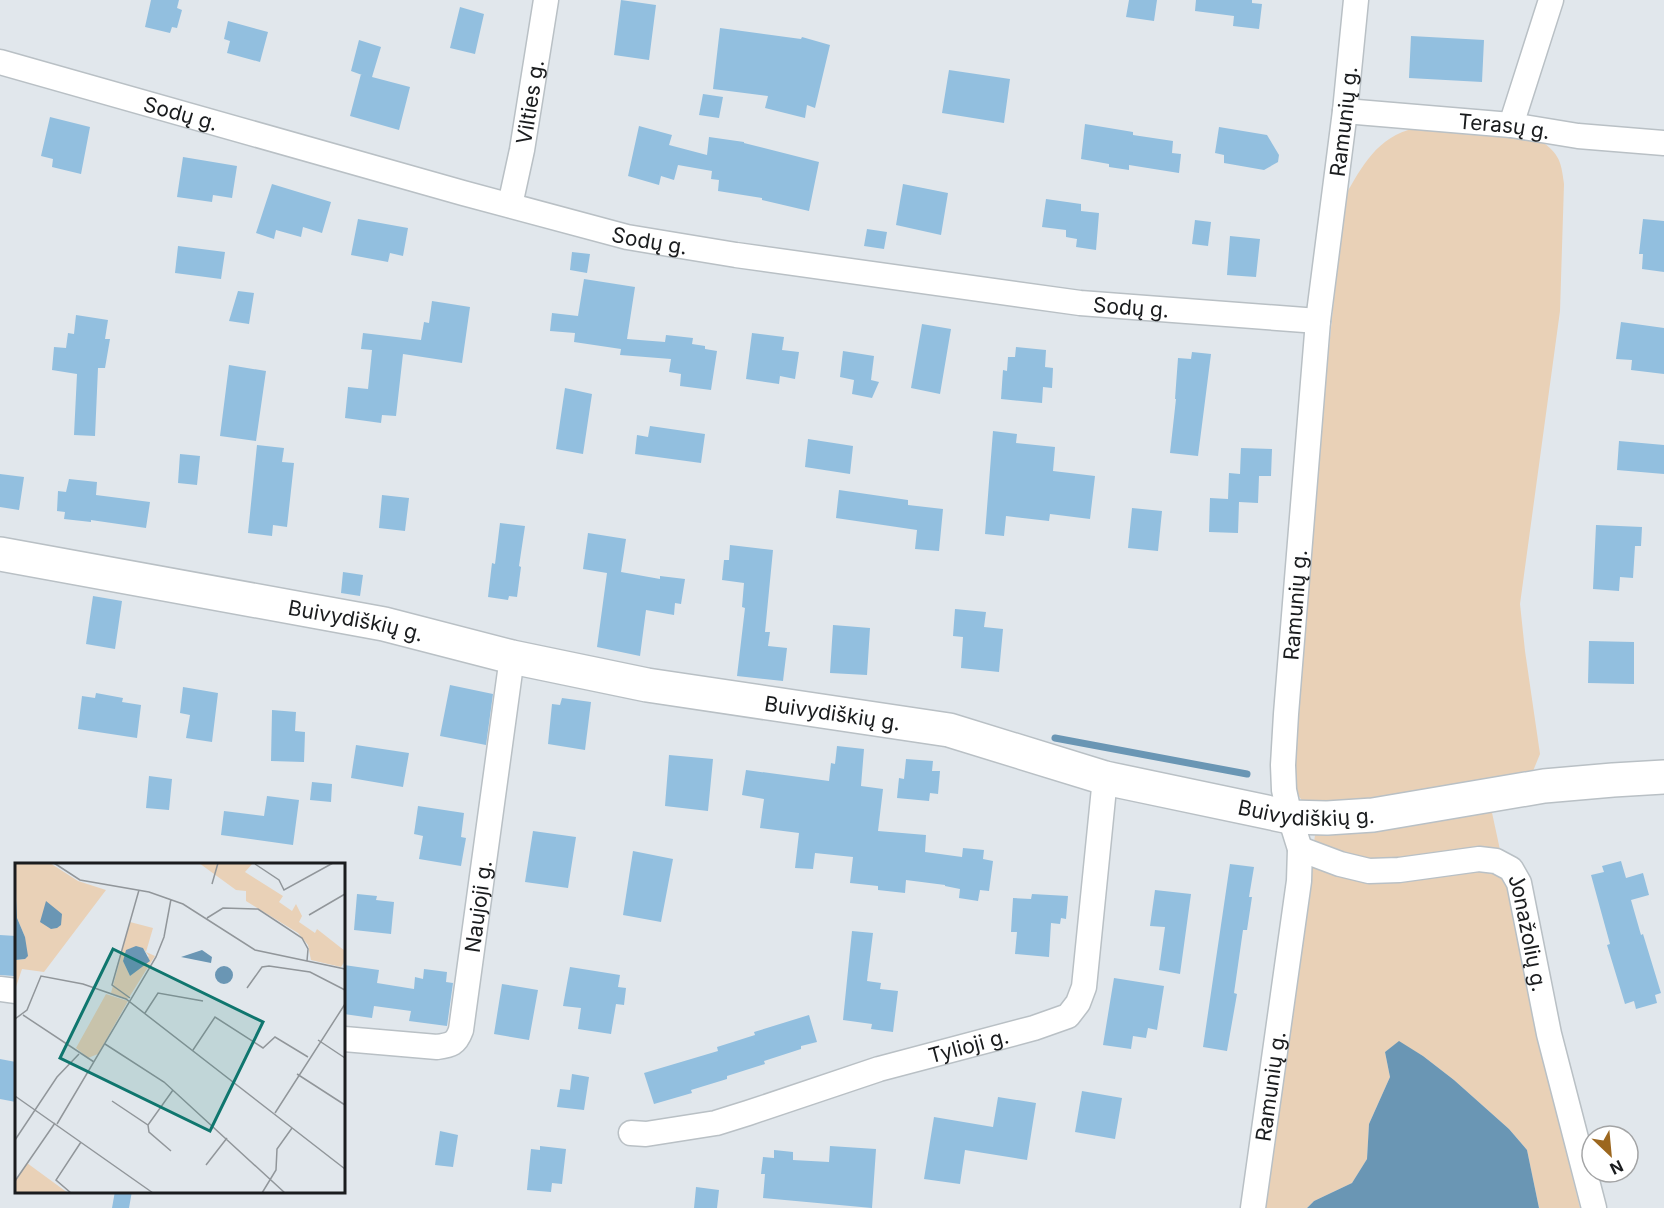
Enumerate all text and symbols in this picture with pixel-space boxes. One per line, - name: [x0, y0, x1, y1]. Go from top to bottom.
- street label: Vilties g.: [511, 58, 549, 146]
- street label: Ramunių g.: [1324, 65, 1362, 178]
- street label: Sodų g.: [141, 91, 221, 136]
- street label: Terasų g.: [1457, 108, 1552, 144]
- street label: Sodų g.: [609, 221, 689, 259]
- street label: Sodų g.: [1092, 292, 1170, 322]
- street label: Ramunių g.: [1278, 549, 1312, 661]
- street label: Buivydiškių g.: [286, 594, 426, 646]
- street label: Buivydiškių g.: [763, 690, 902, 735]
- street label: Buivydiškių g.: [1236, 794, 1375, 831]
- street label: Naujoji g.: [459, 859, 497, 954]
- inset map: [15, 863, 345, 1193]
- street label: Jonažolių g.: [1503, 868, 1553, 994]
- street label: Tylioji g.: [925, 1023, 1011, 1068]
- street label: Ramunių g.: [1250, 1030, 1290, 1143]
- north arrow: [1580, 1124, 1640, 1184]
- text: N: [1607, 1156, 1626, 1179]

